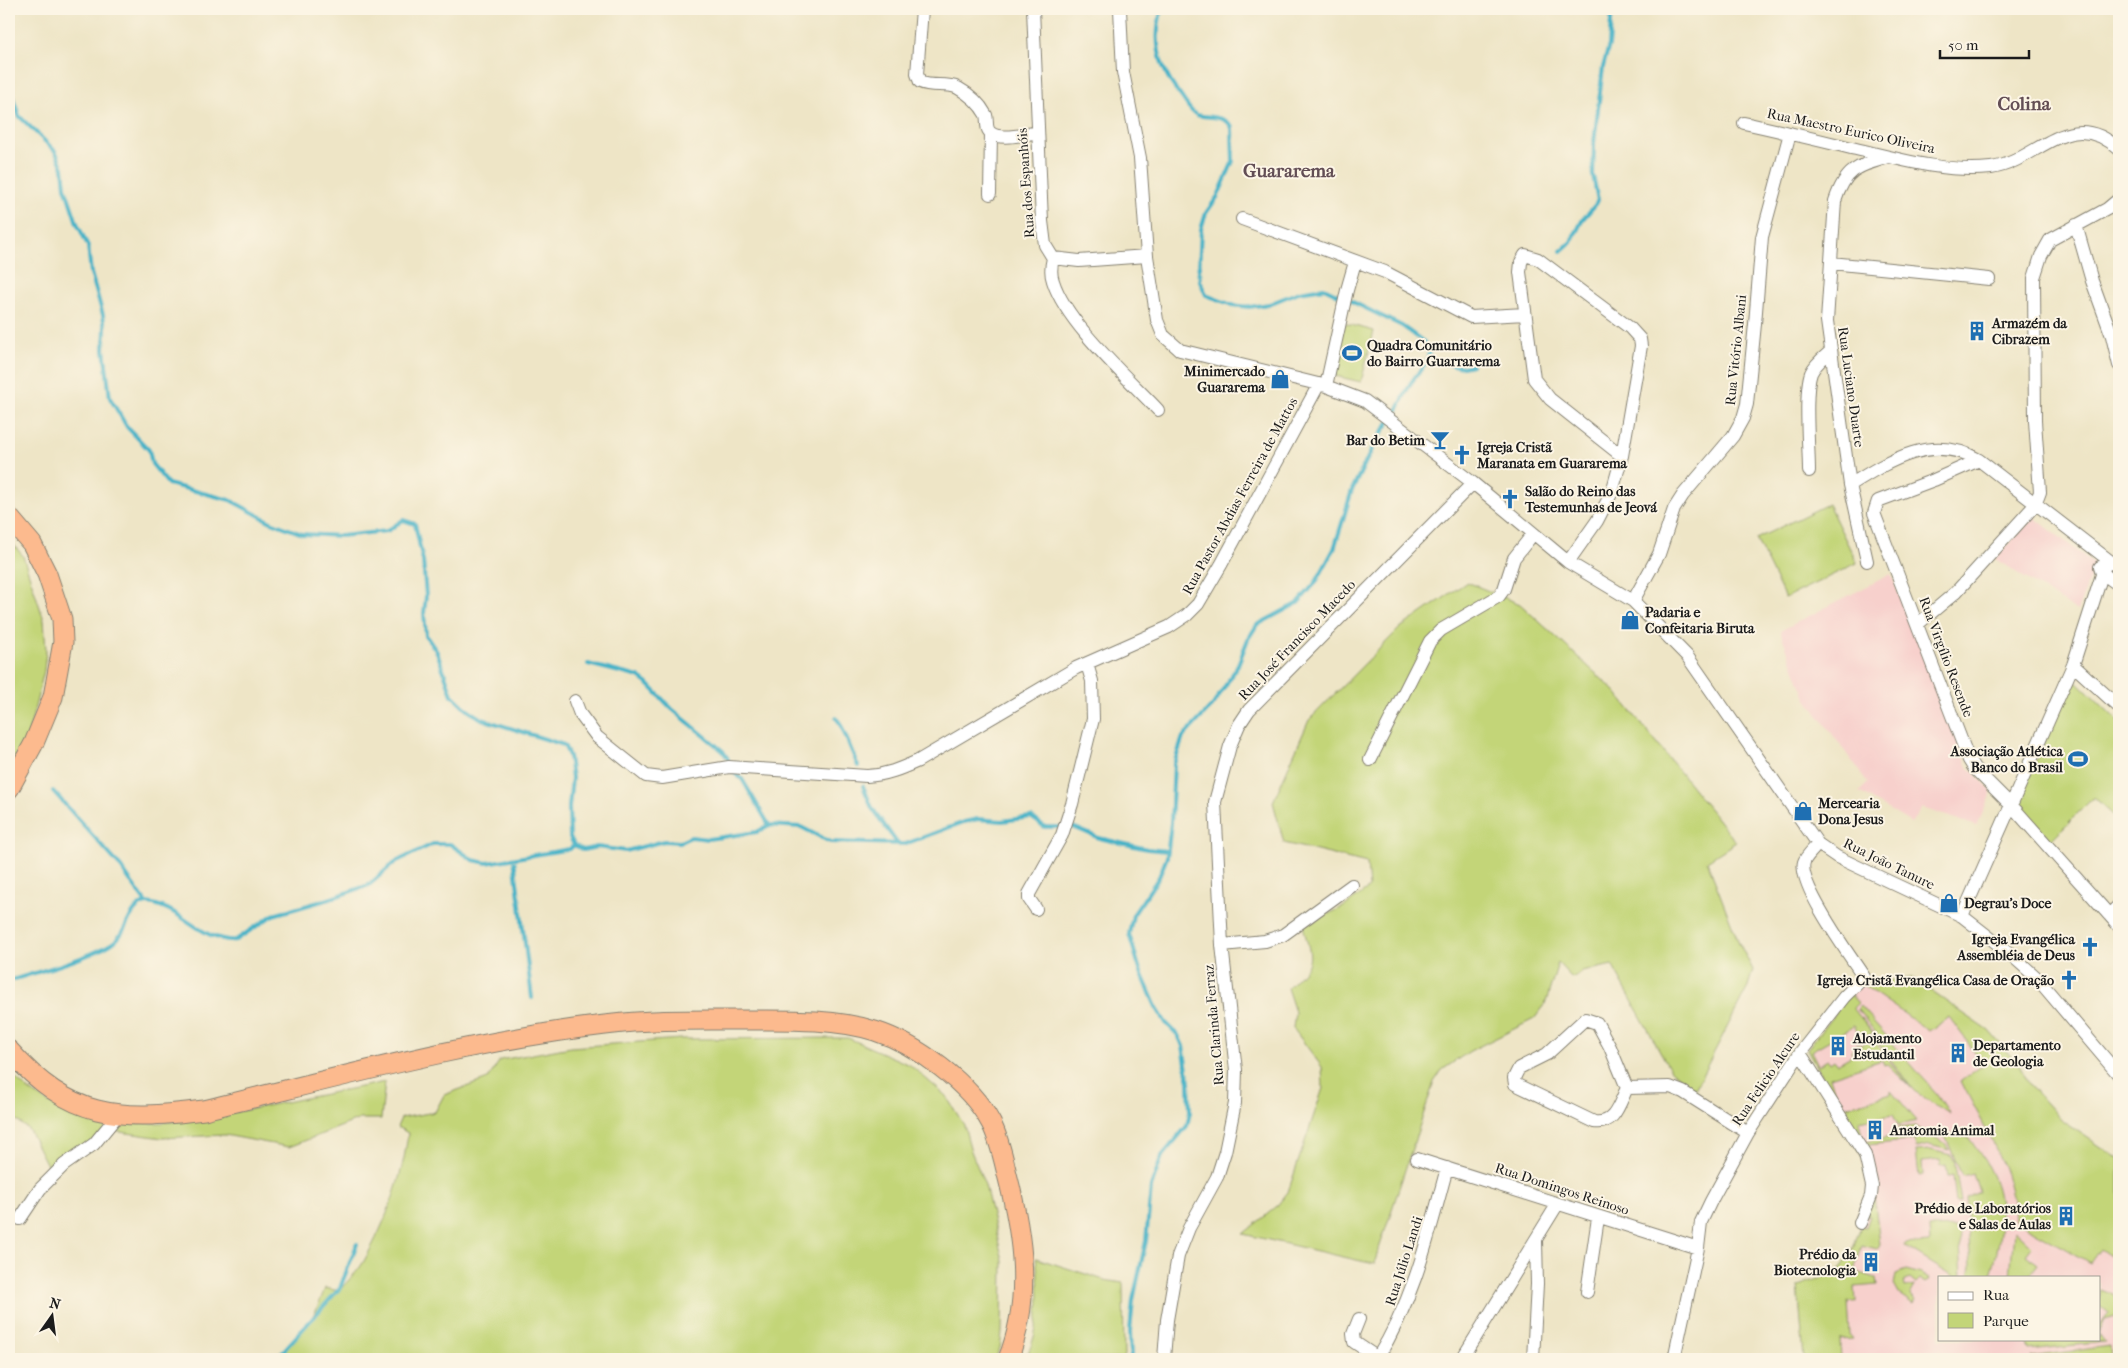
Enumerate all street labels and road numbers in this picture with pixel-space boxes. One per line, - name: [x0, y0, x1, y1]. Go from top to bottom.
- street label: Rua Maestro Eurico Oliveira: [1765, 105, 1937, 157]
- street label: Rua dos Espanhóis: [1014, 127, 1038, 239]
- street label: Rua Vitório Albani: [1722, 294, 1750, 406]
- street label: Rua Luciano Duarte: [1834, 326, 1868, 448]
- street label: Rua Pastor Abdias Ferreira de Mattos: [1179, 394, 1301, 598]
- street label: Rua José Francisco Macedo: [1235, 576, 1359, 704]
- street label: Rua Virgílio Resende: [1915, 594, 1977, 720]
- street label: Rua João Tanure: [1841, 835, 1937, 893]
- street label: Rua Clarinda Ferraz: [1200, 964, 1228, 1086]
- street label: Rua Felicio Alcure: [1728, 1029, 1804, 1129]
- street label: Rua Domingos Reinoso: [1493, 1159, 1631, 1219]
- street label: Rua Júlio Landi: [1382, 1214, 1426, 1308]

